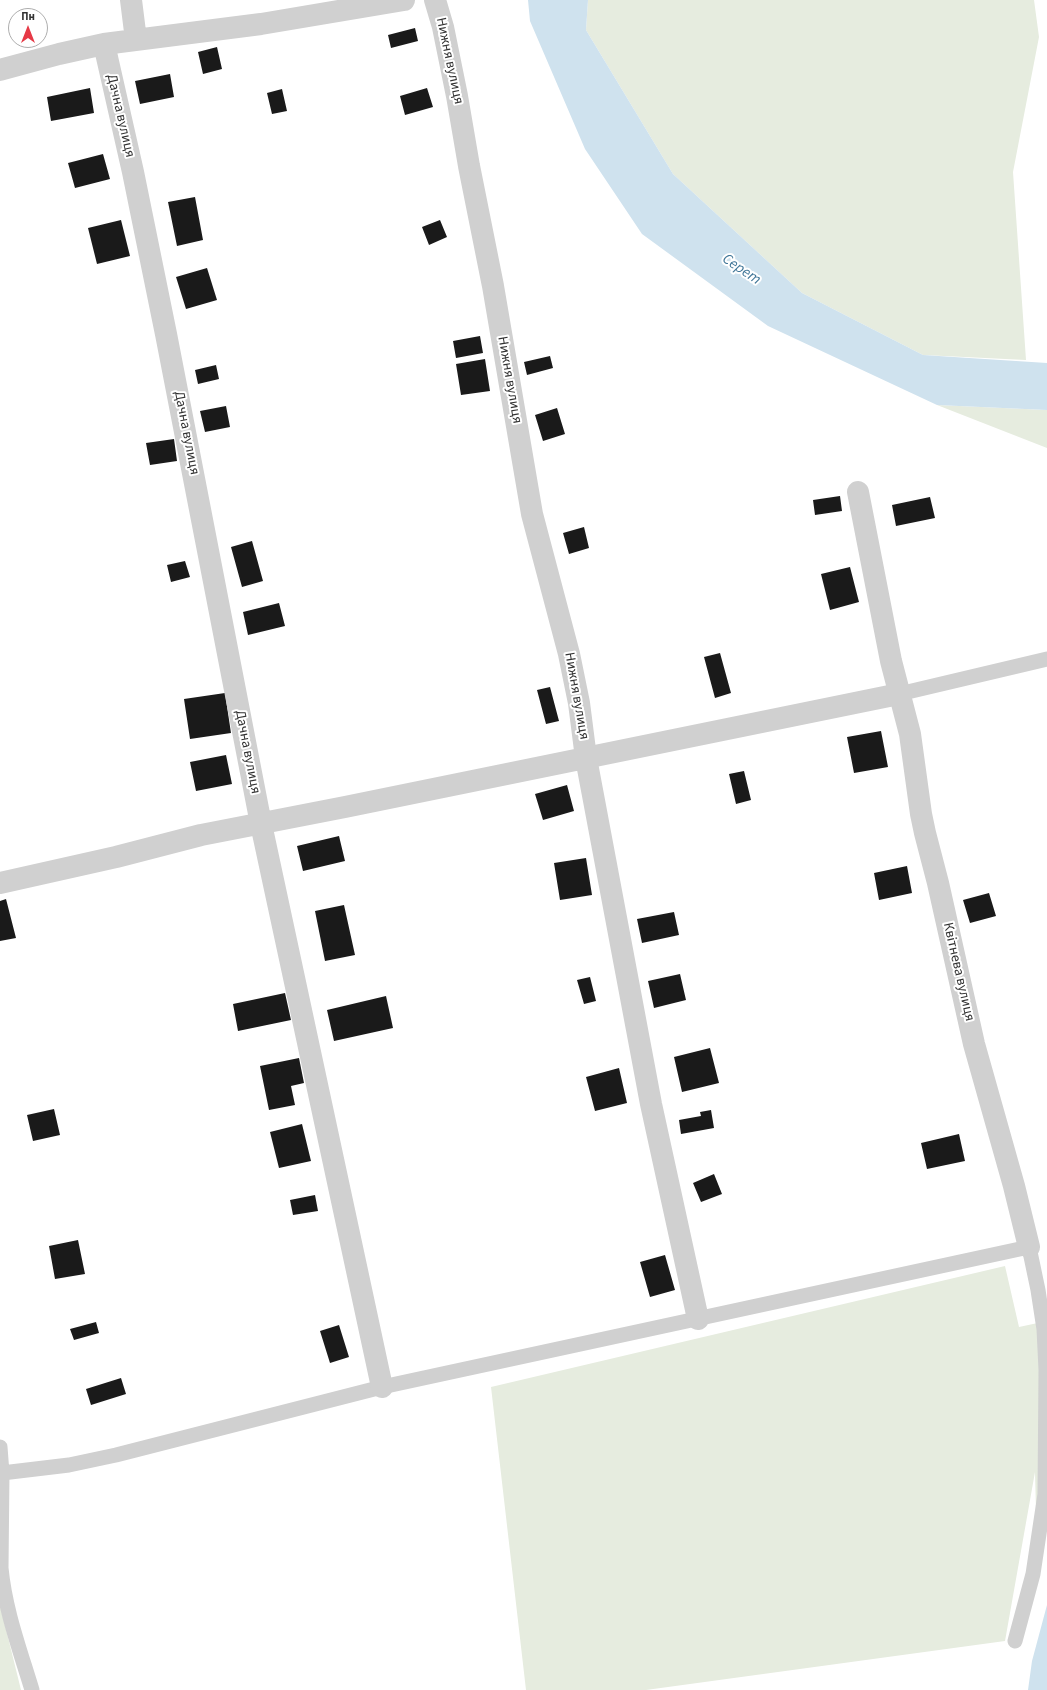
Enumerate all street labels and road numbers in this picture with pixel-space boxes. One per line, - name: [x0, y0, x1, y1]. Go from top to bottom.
- street label: Нижня вулиця: [432, 16, 466, 106]
- street label: Дачна вулиця: [102, 73, 138, 159]
- street label: Нижня вулиця: [493, 335, 525, 425]
- street label: Дачна вулиця: [170, 390, 202, 476]
- street label: Нижня вулиця: [560, 651, 592, 741]
- street label: Дачна вулиця: [231, 709, 263, 795]
- street label: Квітнева вулиця: [938, 921, 978, 1023]

